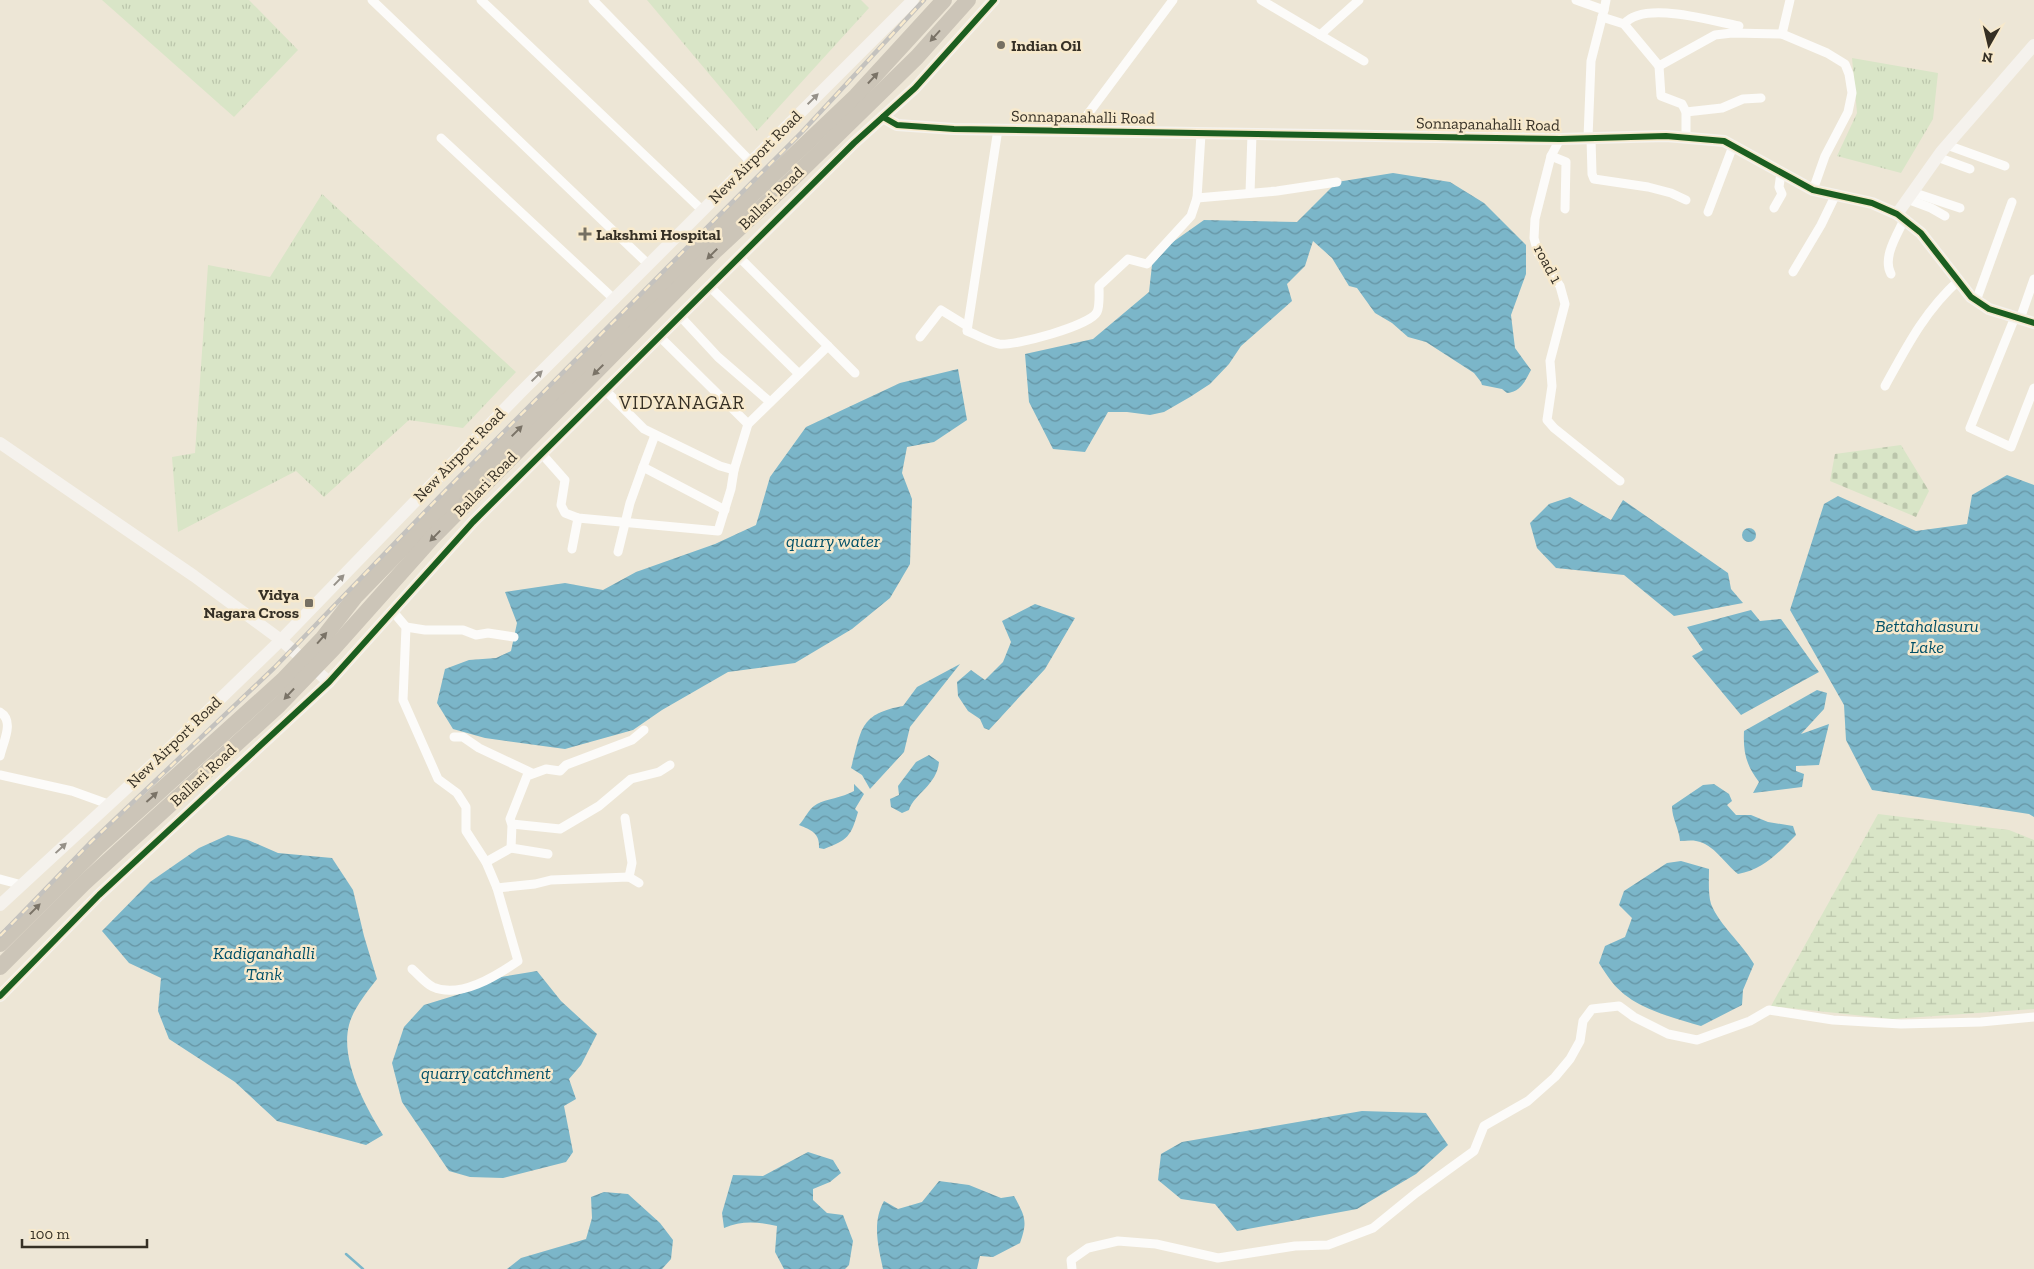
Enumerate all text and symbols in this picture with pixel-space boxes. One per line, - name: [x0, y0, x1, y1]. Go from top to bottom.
- north arrow: [1964, 20, 2014, 70]
- one-way arrow: [929, 30, 941, 42]
- place label: Indian Oil: [1011, 36, 1082, 55]
- marker: Indian Oil: [995, 39, 1007, 51]
- text: N: [1980, 48, 1994, 67]
- one-way arrow: [867, 72, 879, 84]
- one-way arrow: [807, 94, 819, 106]
- street label: Sonnapanahalli Road: [1011, 106, 1155, 128]
- street label: New Airport Road: [705, 107, 805, 207]
- street label: Sonnapanahalli Road: [1416, 113, 1560, 135]
- street label: Ballari Road: [735, 162, 808, 234]
- place label: Lakshmi Hospital: [596, 225, 721, 244]
- marker: Lakshmi Hospital: [578, 227, 592, 241]
- street label: road 1: [1530, 241, 1566, 287]
- one-way arrow: [706, 248, 718, 260]
- one-way arrow: [592, 364, 604, 376]
- one-way arrow: [531, 370, 543, 382]
- district label: VIDYANAGAR: [618, 391, 745, 414]
- street label: New Airport Road: [409, 404, 509, 506]
- one-way arrow: [510, 425, 522, 437]
- street label: Ballari Road: [449, 447, 521, 520]
- one-way arrow: [429, 529, 441, 541]
- water label: quarry water: [786, 530, 881, 552]
- one-way arrow: [333, 574, 345, 586]
- place label: Vidya Nagara Cross: [203, 585, 299, 622]
- marker: Vidya Nagara Cross: [303, 597, 315, 609]
- water label: Bettahalasuru Lake: [1875, 615, 1979, 658]
- one-way arrow: [316, 632, 327, 645]
- one-way arrow: [283, 687, 295, 699]
- street label: New Airport Road: [123, 692, 225, 792]
- street label: Ballari Road: [166, 740, 240, 810]
- one-way arrow: [146, 791, 158, 803]
- one-way arrow: [55, 842, 67, 854]
- one-way arrow: [28, 904, 40, 916]
- water label: Kadiganahalli Tank: [213, 942, 315, 985]
- water label: quarry catchment: [421, 1062, 551, 1084]
- scale bar: [22, 1216, 148, 1248]
- text: 100 m: [30, 1225, 69, 1243]

